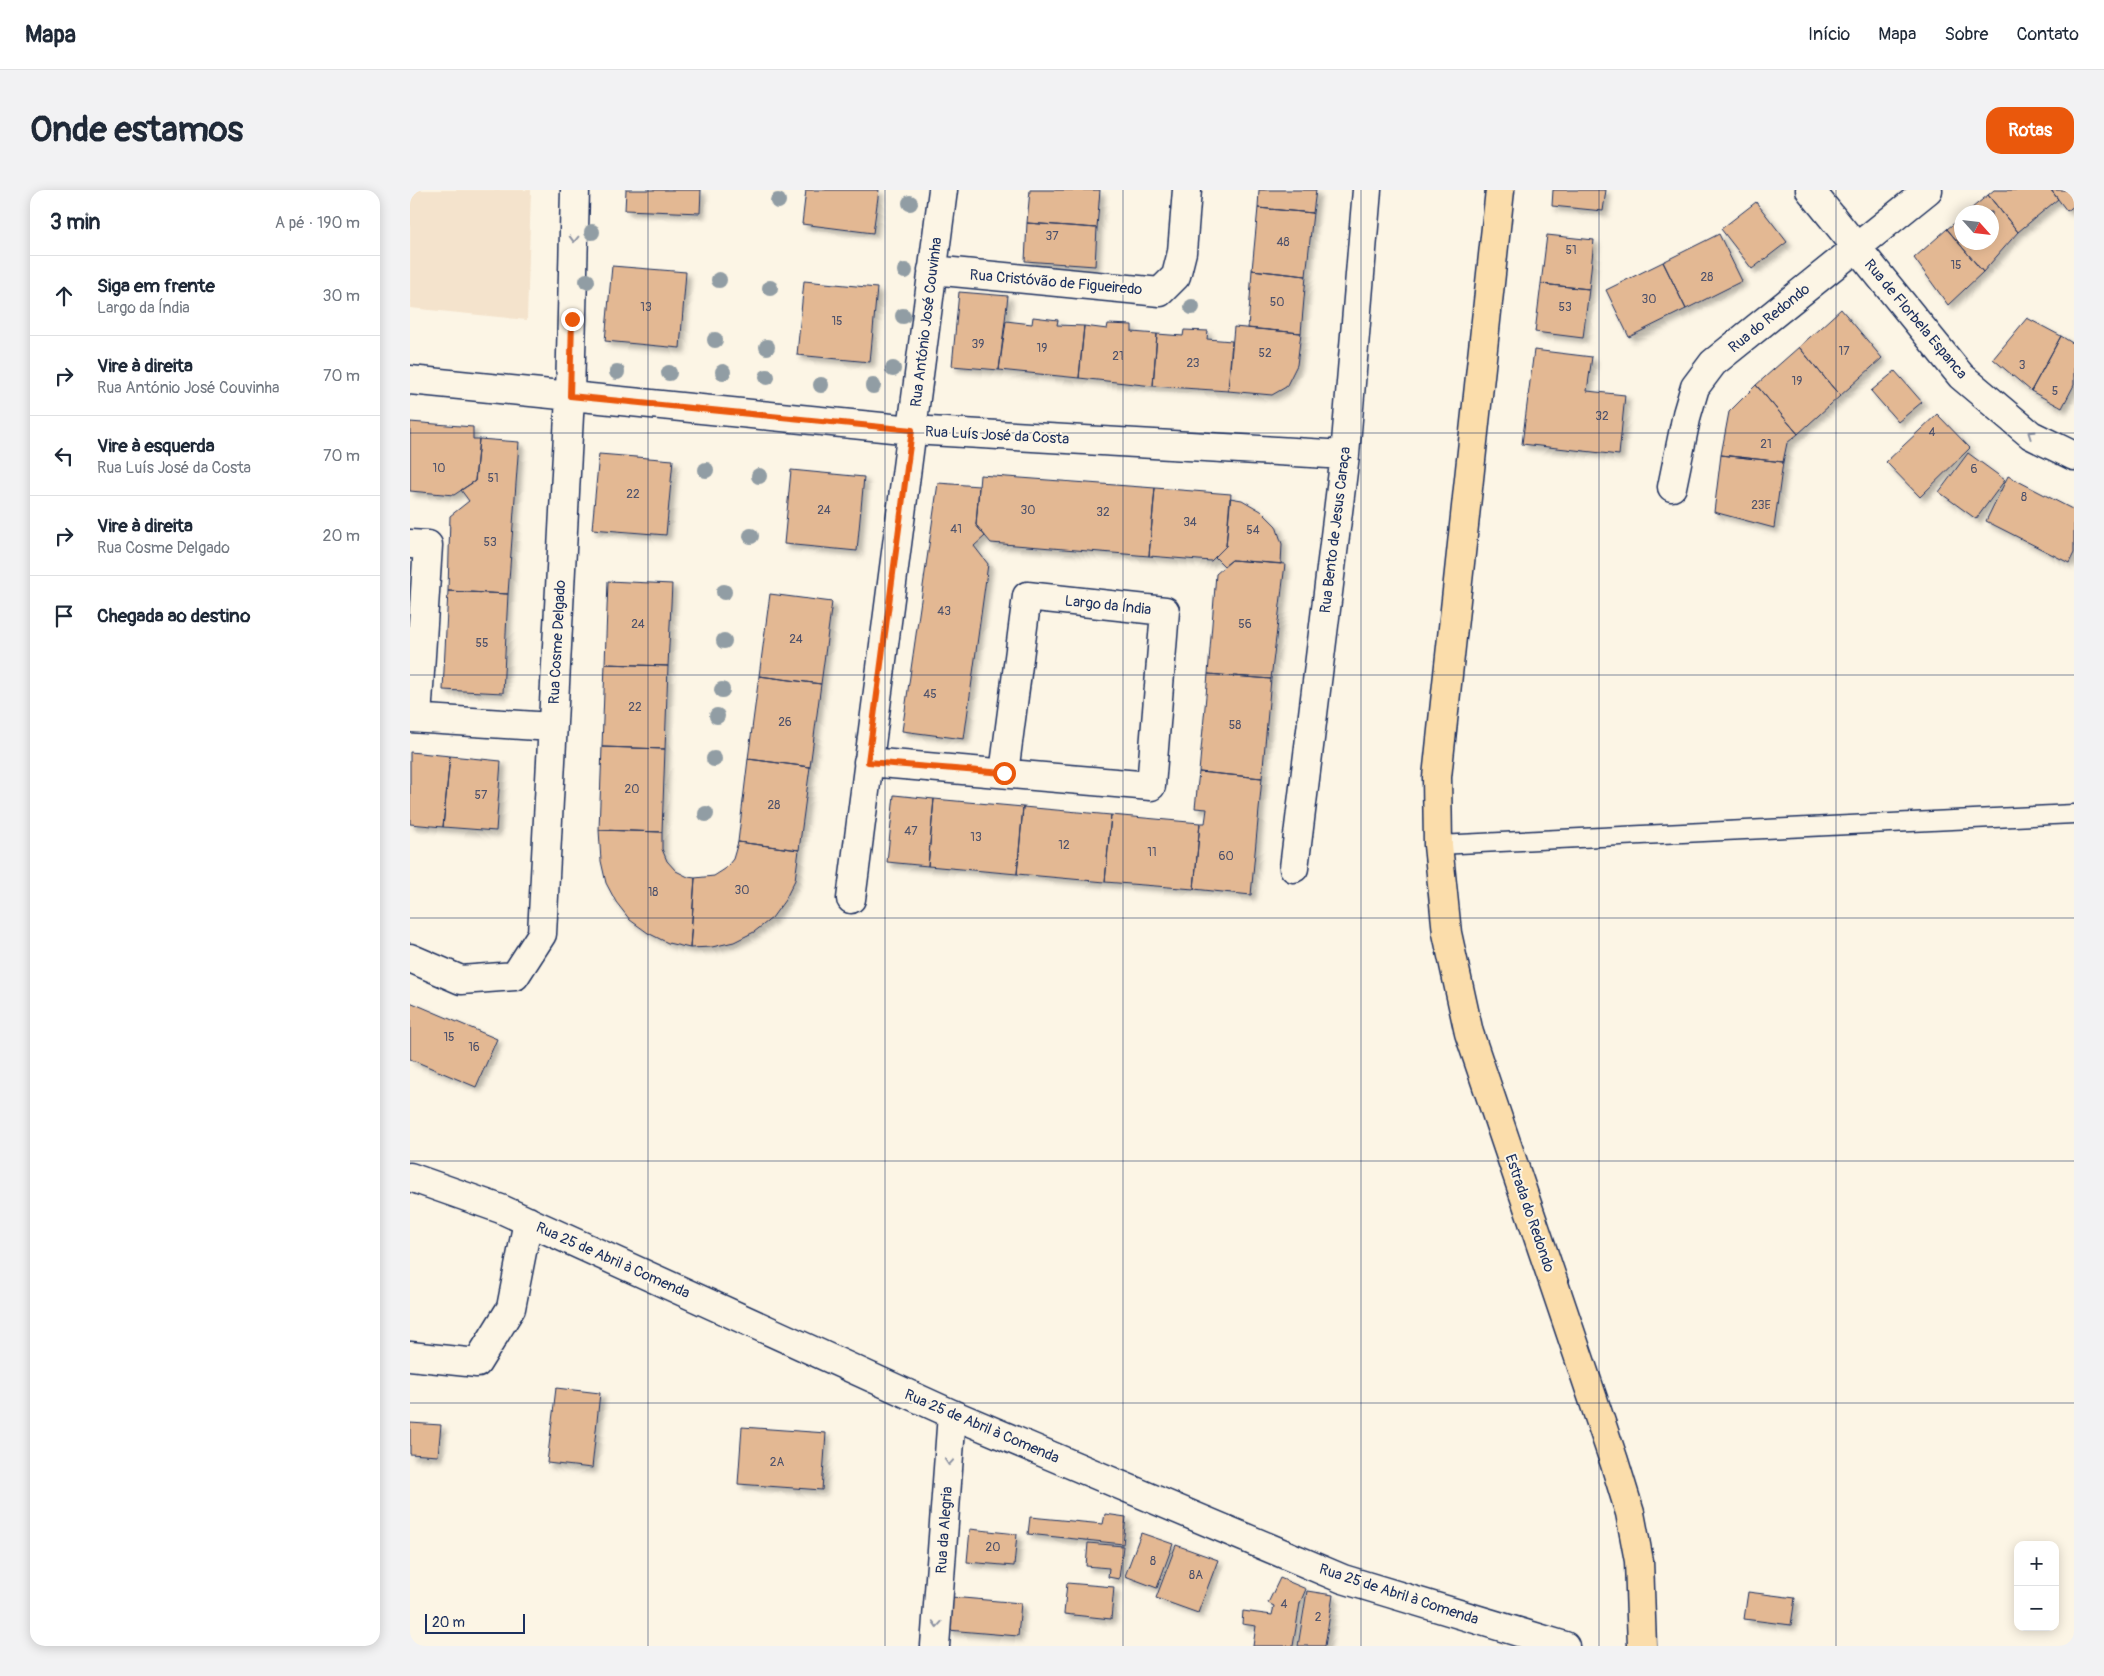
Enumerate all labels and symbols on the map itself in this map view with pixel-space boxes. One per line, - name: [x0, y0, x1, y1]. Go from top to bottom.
- north arrow: [1954, 205, 1999, 250]
- house number: 37: [1045, 229, 1059, 244]
- one-way arrow: [569, 235, 579, 243]
- house number: 48: [1276, 235, 1290, 250]
- street label: Rua António José Couvinha: [907, 236, 946, 408]
- house number: 51: [1565, 243, 1577, 258]
- street label: Rua de Florbela Espanca: [1860, 256, 1971, 383]
- house number: 15: [1950, 258, 1962, 273]
- street label: Rua Cristóvão de Figueiredo: [969, 265, 1143, 300]
- house number: 28: [1701, 270, 1713, 285]
- street label: Rua do Redondo: [1725, 280, 1814, 357]
- house number: 30: [1642, 292, 1656, 307]
- house number: 50: [1270, 295, 1284, 310]
- house number: 13: [640, 300, 652, 315]
- house number: 53: [1558, 300, 1572, 315]
- route end: [561, 308, 584, 331]
- house number: 15: [831, 314, 843, 329]
- house number: 39: [972, 337, 984, 352]
- house number: 19: [1037, 341, 1047, 356]
- house number: 17: [1838, 344, 1850, 359]
- house number: 52: [1258, 346, 1272, 361]
- house number: 21: [1112, 349, 1124, 364]
- house number: 23: [1186, 356, 1200, 371]
- house number: 3: [2019, 358, 2026, 373]
- house number: 19: [1792, 374, 1802, 389]
- house number: 5: [2052, 384, 2058, 399]
- house number: 32: [1595, 409, 1609, 424]
- street label: Rua Luís José da Costa: [924, 422, 1070, 449]
- house number: 4: [1929, 425, 1936, 440]
- one-way arrow: [2027, 431, 2037, 440]
- house number: 21: [1760, 437, 1772, 452]
- street label: Rua Bento de Jesus Caraça: [1316, 446, 1355, 614]
- house number: 10: [433, 461, 445, 476]
- house number: 6: [1971, 462, 1978, 477]
- house number: 51: [487, 471, 499, 486]
- house number: 22: [626, 487, 640, 502]
- house number: 8: [2021, 490, 2027, 505]
- house number: 23E: [1751, 498, 1771, 513]
- house number: 24: [817, 503, 831, 518]
- house number: 30: [1021, 503, 1035, 518]
- house number: 32: [1096, 505, 1110, 520]
- house number: 34: [1183, 515, 1197, 530]
- house number: 41: [950, 522, 962, 537]
- house number: 54: [1246, 523, 1260, 538]
- house number: 53: [483, 535, 497, 550]
- street label: Rua Cosme Delgado: [545, 579, 570, 705]
- street label: Largo da Índia: [1064, 592, 1152, 619]
- house number: 43: [937, 604, 951, 619]
- house number: 24: [631, 617, 645, 632]
- house number: 56: [1238, 617, 1252, 632]
- house number: 24: [789, 632, 803, 647]
- house number: 55: [475, 636, 489, 651]
- house number: 45: [923, 687, 937, 702]
- house number: 22: [628, 700, 642, 715]
- house number: 26: [778, 715, 792, 730]
- house number: 58: [1229, 718, 1241, 733]
- route start: [993, 762, 1016, 785]
- house number: 20: [625, 782, 639, 797]
- house number: 57: [475, 788, 488, 803]
- house number: 28: [768, 798, 780, 813]
- house number: 47: [904, 824, 918, 839]
- house number: 13: [970, 830, 982, 845]
- house number: 12: [1058, 838, 1070, 853]
- house number: 11: [1147, 845, 1157, 860]
- house number: 60: [1218, 849, 1234, 864]
- house number: 30: [735, 883, 749, 898]
- house number: 18: [648, 885, 658, 900]
- house number: 15: [443, 1030, 455, 1045]
- house number: 16: [468, 1040, 480, 1055]
- street label: Estrada do Redondo: [1500, 1152, 1559, 1275]
- street label: Rua 25 de Abril à Comenda: [533, 1218, 693, 1303]
- street label: Rua 25 de Abril à Comenda: [901, 1385, 1062, 1468]
- house number: 2A: [770, 1455, 784, 1470]
- one-way arrow: [943, 1459, 954, 1467]
- street label: Rua da Alegria: [932, 1486, 957, 1574]
- house number: 20: [986, 1540, 1000, 1555]
- house number: 8: [1150, 1554, 1156, 1569]
- street label: Rua 25 de Abril à Comenda: [1317, 1560, 1481, 1628]
- house number: 8A: [1189, 1568, 1203, 1583]
- house number: 4: [1281, 1597, 1288, 1612]
- house number: 2: [1315, 1610, 1321, 1624]
- scale bar: [425, 1611, 525, 1634]
- one-way arrow: [931, 1621, 942, 1629]

